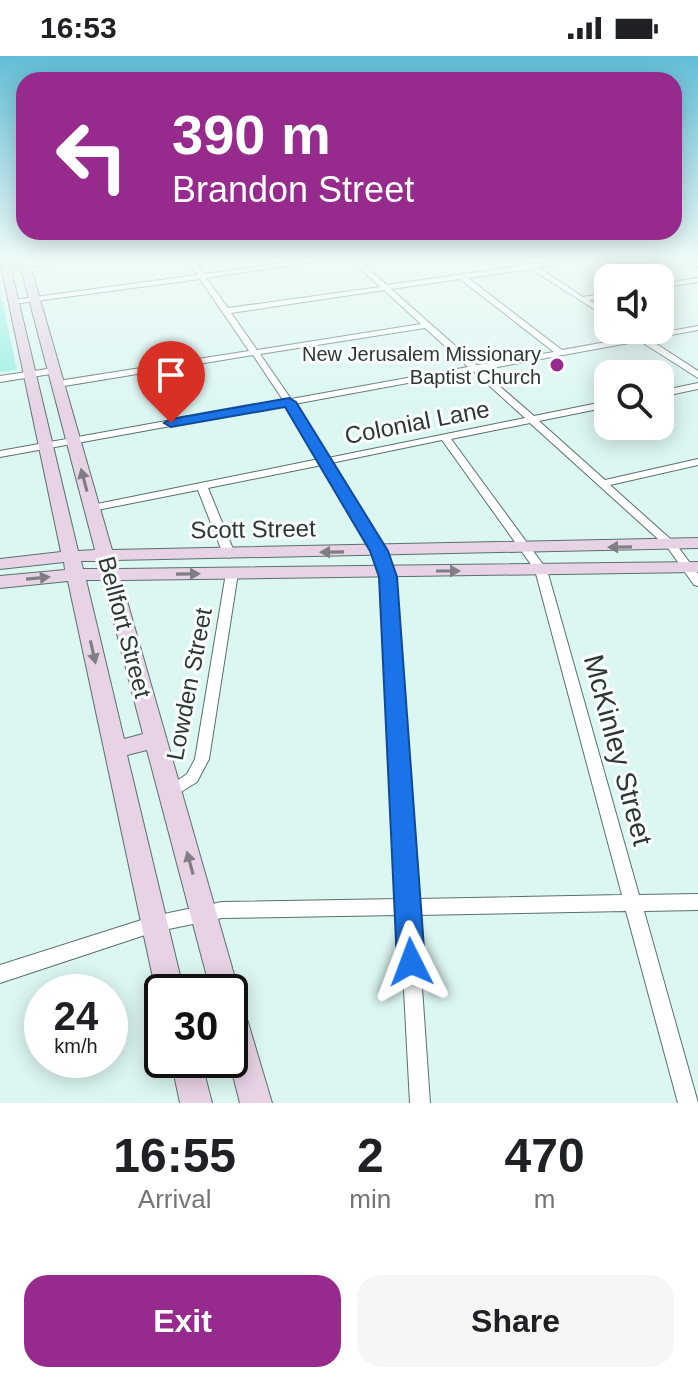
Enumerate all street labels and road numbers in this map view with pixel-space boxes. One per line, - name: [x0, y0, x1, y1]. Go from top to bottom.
- street label: Colonial Lane: [342, 395, 492, 449]
- street label: Scott Street: [190, 514, 316, 544]
- street label: Bellfort Street: [93, 553, 157, 701]
- street label: Lowden Street: [161, 605, 217, 763]
- street label: McKinley Street: [578, 651, 658, 849]

